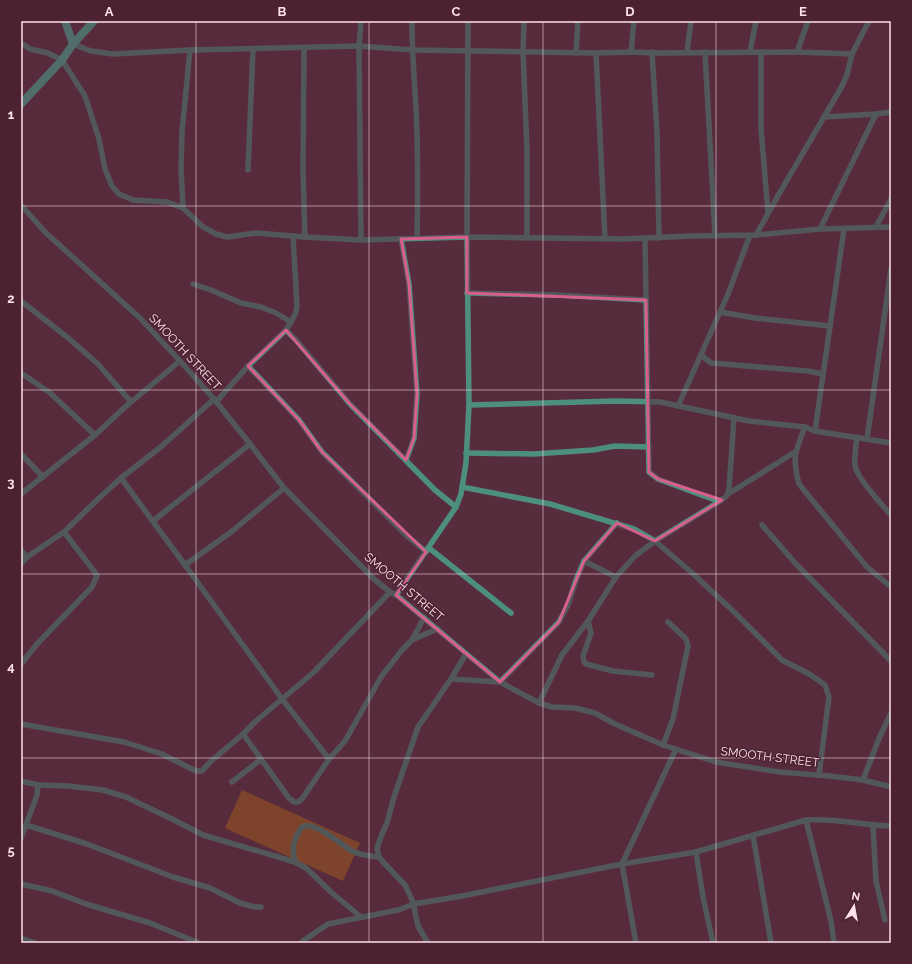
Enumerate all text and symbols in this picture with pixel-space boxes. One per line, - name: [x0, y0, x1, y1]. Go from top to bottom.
- text: A: [105, 4, 114, 19]
- text: B: [278, 4, 287, 19]
- text: C: [452, 4, 461, 19]
- text: D: [625, 4, 635, 19]
- text: E: [799, 4, 807, 19]
- text: 1: [8, 107, 15, 122]
- text: 2: [7, 291, 15, 306]
- street label: SMOOTH STREET: [146, 311, 224, 394]
- text: 3: [7, 475, 15, 490]
- street label: SMOOTH STREET: [362, 550, 447, 625]
- text: 4: [7, 659, 15, 674]
- street label: SMOOTH STREET: [720, 744, 821, 770]
- text: 5: [7, 843, 15, 858]
- north arrow: [834, 886, 874, 926]
- text: N: [850, 889, 861, 904]

